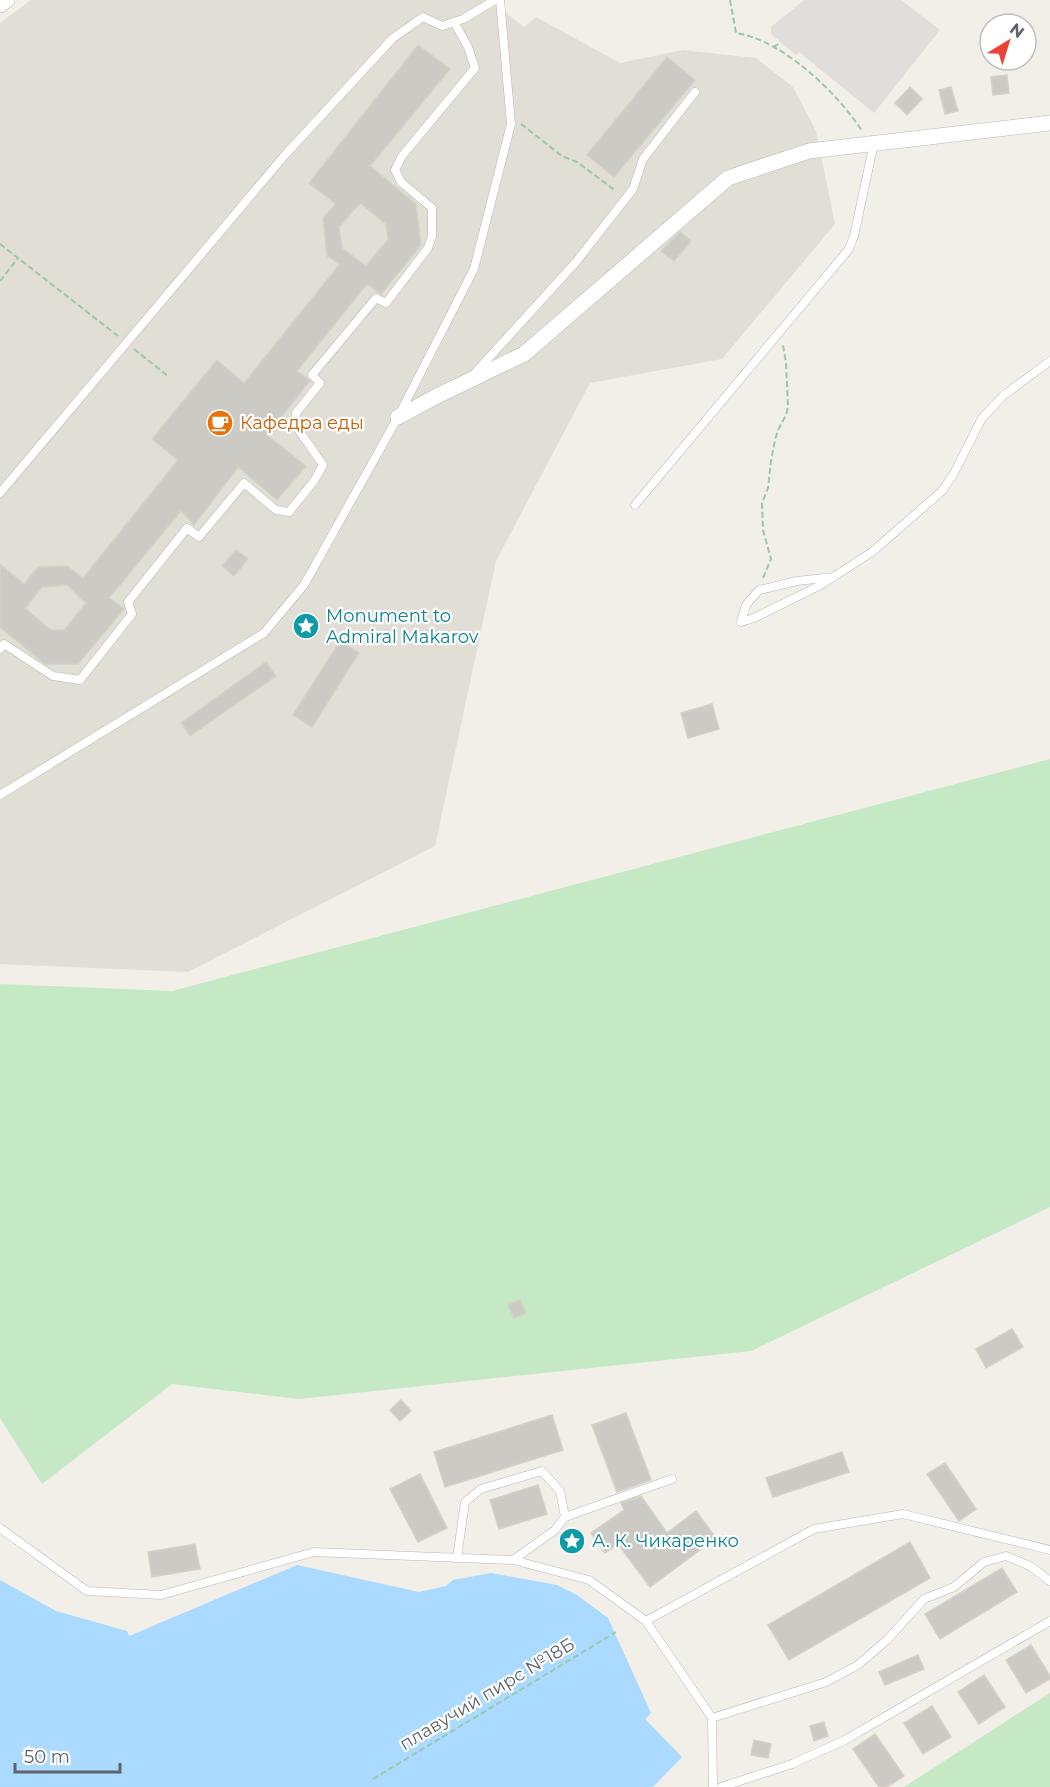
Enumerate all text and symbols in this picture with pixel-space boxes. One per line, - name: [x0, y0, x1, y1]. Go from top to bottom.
- north arrow: [978, 12, 1038, 72]
- text: N: [1006, 19, 1028, 42]
- cafe icon: Кафедра еды: [205, 408, 235, 438]
- place label: Кафедра еды: [240, 412, 364, 434]
- place label: Monument to Admiral Makarov: [326, 605, 479, 648]
- place icon: Monument to Admiral Makarov: [291, 611, 321, 641]
- place icon: А. К. Чикаренко: [557, 1526, 587, 1556]
- place label: А. К. Чикаренко: [592, 1530, 739, 1552]
- street label: плавучий пирс №18Б: [396, 1633, 578, 1755]
- scale bar: [15, 1736, 120, 1774]
- text: 50 m: [24, 1746, 70, 1768]

